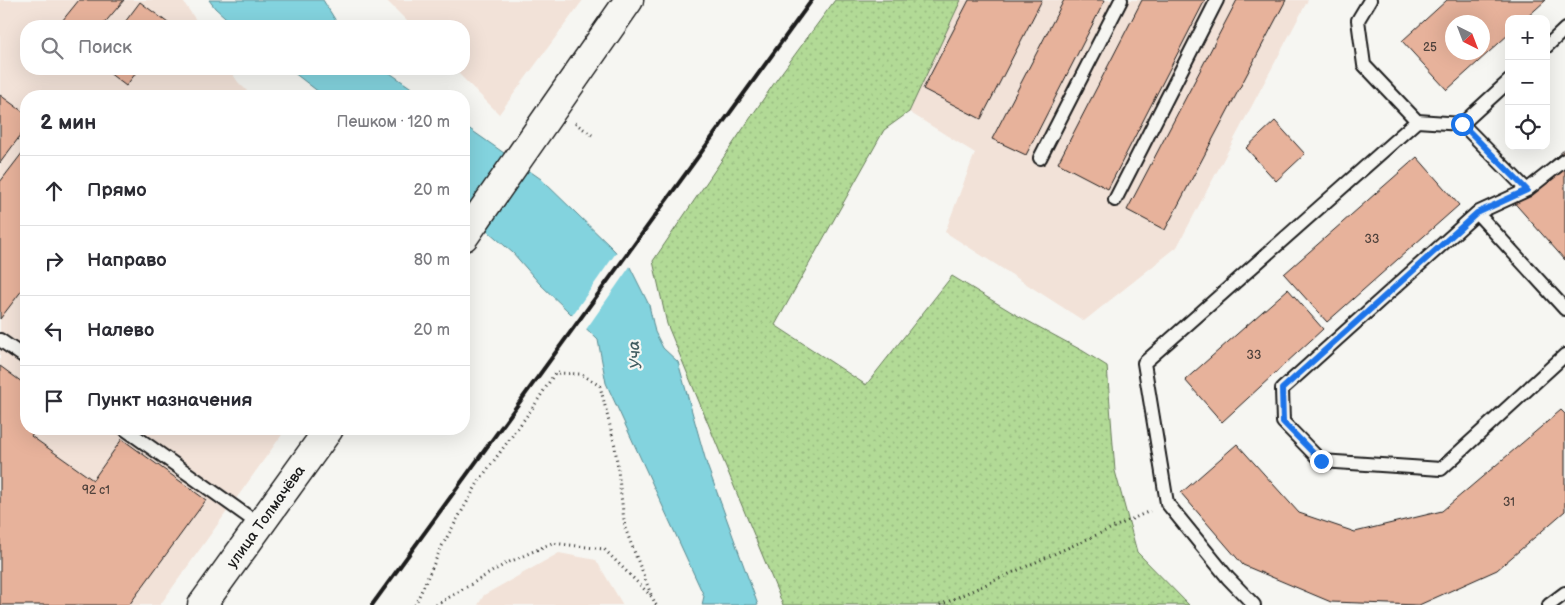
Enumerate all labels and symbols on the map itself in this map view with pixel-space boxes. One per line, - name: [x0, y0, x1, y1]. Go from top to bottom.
- north arrow: [1445, 15, 1490, 60]
- house number: 25: [1423, 40, 1437, 55]
- route start: [1451, 113, 1474, 136]
- house number: 33: [1365, 232, 1379, 247]
- water label: Уча: [625, 340, 646, 370]
- house number: 33: [1247, 348, 1261, 363]
- route end: [1310, 450, 1333, 473]
- street label: улица Толмачёва: [223, 462, 310, 572]
- house number: 92 с1: [82, 483, 110, 498]
- house number: 31: [1503, 495, 1515, 510]

